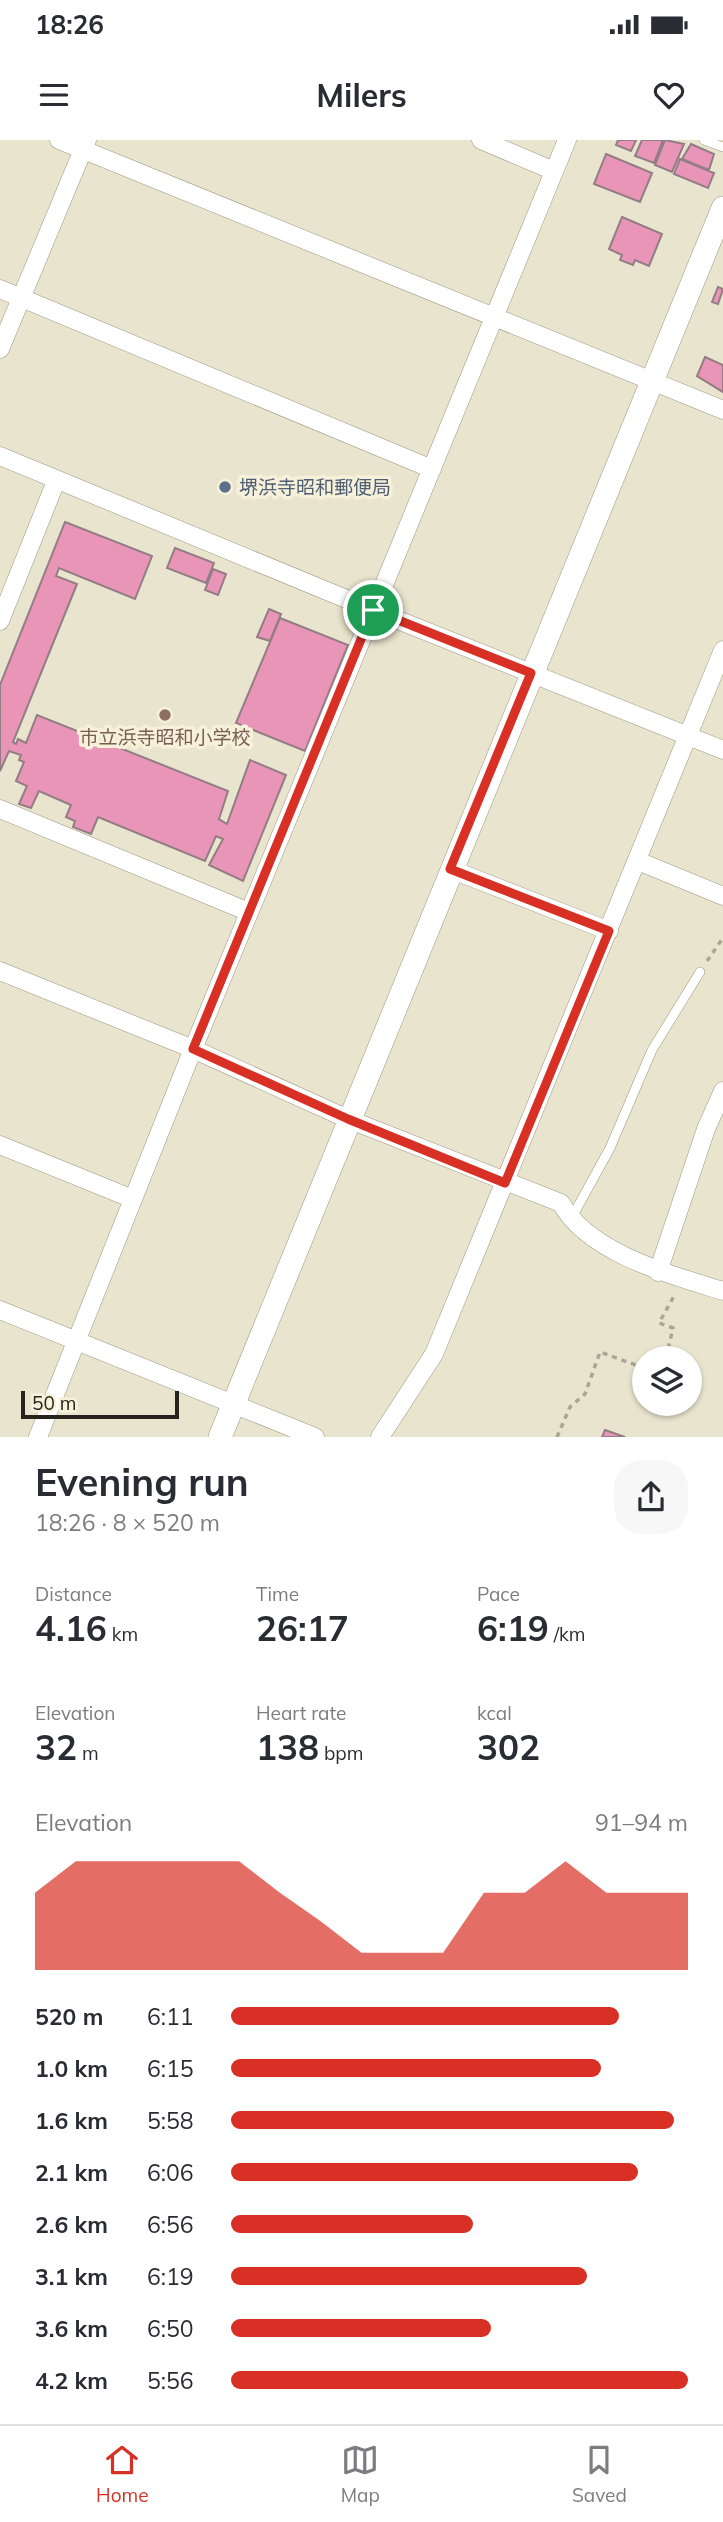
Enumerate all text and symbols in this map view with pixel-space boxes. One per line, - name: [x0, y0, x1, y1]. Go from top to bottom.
- text: 18:26: [35, 8, 104, 41]
- text: Milers: [316, 75, 407, 115]
- icon: menu: [35, 76, 73, 114]
- icon: heart: [650, 76, 688, 114]
- place label: 堺浜寺昭和郵便局: [239, 475, 391, 499]
- marker: 堺浜寺昭和郵便局: [217, 479, 233, 495]
- pin: [343, 580, 403, 640]
- icon: arrive: [354, 591, 392, 629]
- marker: 市立浜寺昭和小学校: [157, 707, 173, 723]
- place label: 市立浜寺昭和小学校: [79, 725, 251, 749]
- map controls: [632, 1346, 702, 1416]
- button: layers: [632, 1346, 702, 1416]
- scale bar: [21, 1388, 178, 1420]
- text: 50 m: [32, 1391, 76, 1415]
- text: Evening run: [35, 1458, 249, 1506]
- button: share: [614, 1460, 688, 1534]
- text: 18:26 · 8 × 520 m: [35, 1508, 220, 1537]
- text: Distance: [35, 1582, 112, 1606]
- text: Time: [256, 1582, 299, 1606]
- text: Pace: [477, 1582, 520, 1606]
- text: 4.16: [35, 1606, 107, 1650]
- text: 26:17: [256, 1606, 349, 1650]
- text: 6:19: [477, 1606, 549, 1650]
- text: km: [107, 1622, 138, 1646]
- text: /km: [549, 1622, 586, 1646]
- text: Elevation: [35, 1701, 115, 1725]
- text: Heart rate: [256, 1701, 346, 1725]
- text: kcal: [477, 1701, 512, 1725]
- text: 32: [35, 1725, 77, 1769]
- text: 138: [256, 1725, 319, 1769]
- text: 302: [477, 1725, 540, 1769]
- text: m: [77, 1741, 99, 1765]
- text: bpm: [319, 1741, 363, 1765]
- text: Elevation: [35, 1808, 132, 1837]
- text: 91–94 m: [595, 1808, 688, 1837]
- text: 520 m: [35, 2002, 103, 2031]
- text: 6:11: [147, 2002, 194, 2031]
- text: 1.0 km: [35, 2054, 108, 2083]
- text: 6:15: [147, 2054, 194, 2083]
- text: 1.6 km: [35, 2106, 108, 2135]
- text: 5:58: [147, 2106, 194, 2135]
- text: 2.1 km: [35, 2158, 108, 2187]
- text: 6:06: [147, 2158, 194, 2187]
- text: 2.6 km: [35, 2210, 108, 2239]
- text: 6:56: [147, 2210, 194, 2239]
- text: 3.1 km: [35, 2262, 108, 2291]
- text: 6:19: [147, 2262, 194, 2291]
- text: 3.6 km: [35, 2314, 108, 2343]
- text: 6:50: [147, 2314, 194, 2343]
- text: 4.2 km: [35, 2366, 108, 2395]
- text: 5:56: [147, 2366, 194, 2395]
- tab: Home: [96, 2441, 149, 2507]
- tab: Map: [341, 2441, 380, 2507]
- tab: Saved: [572, 2441, 627, 2507]

